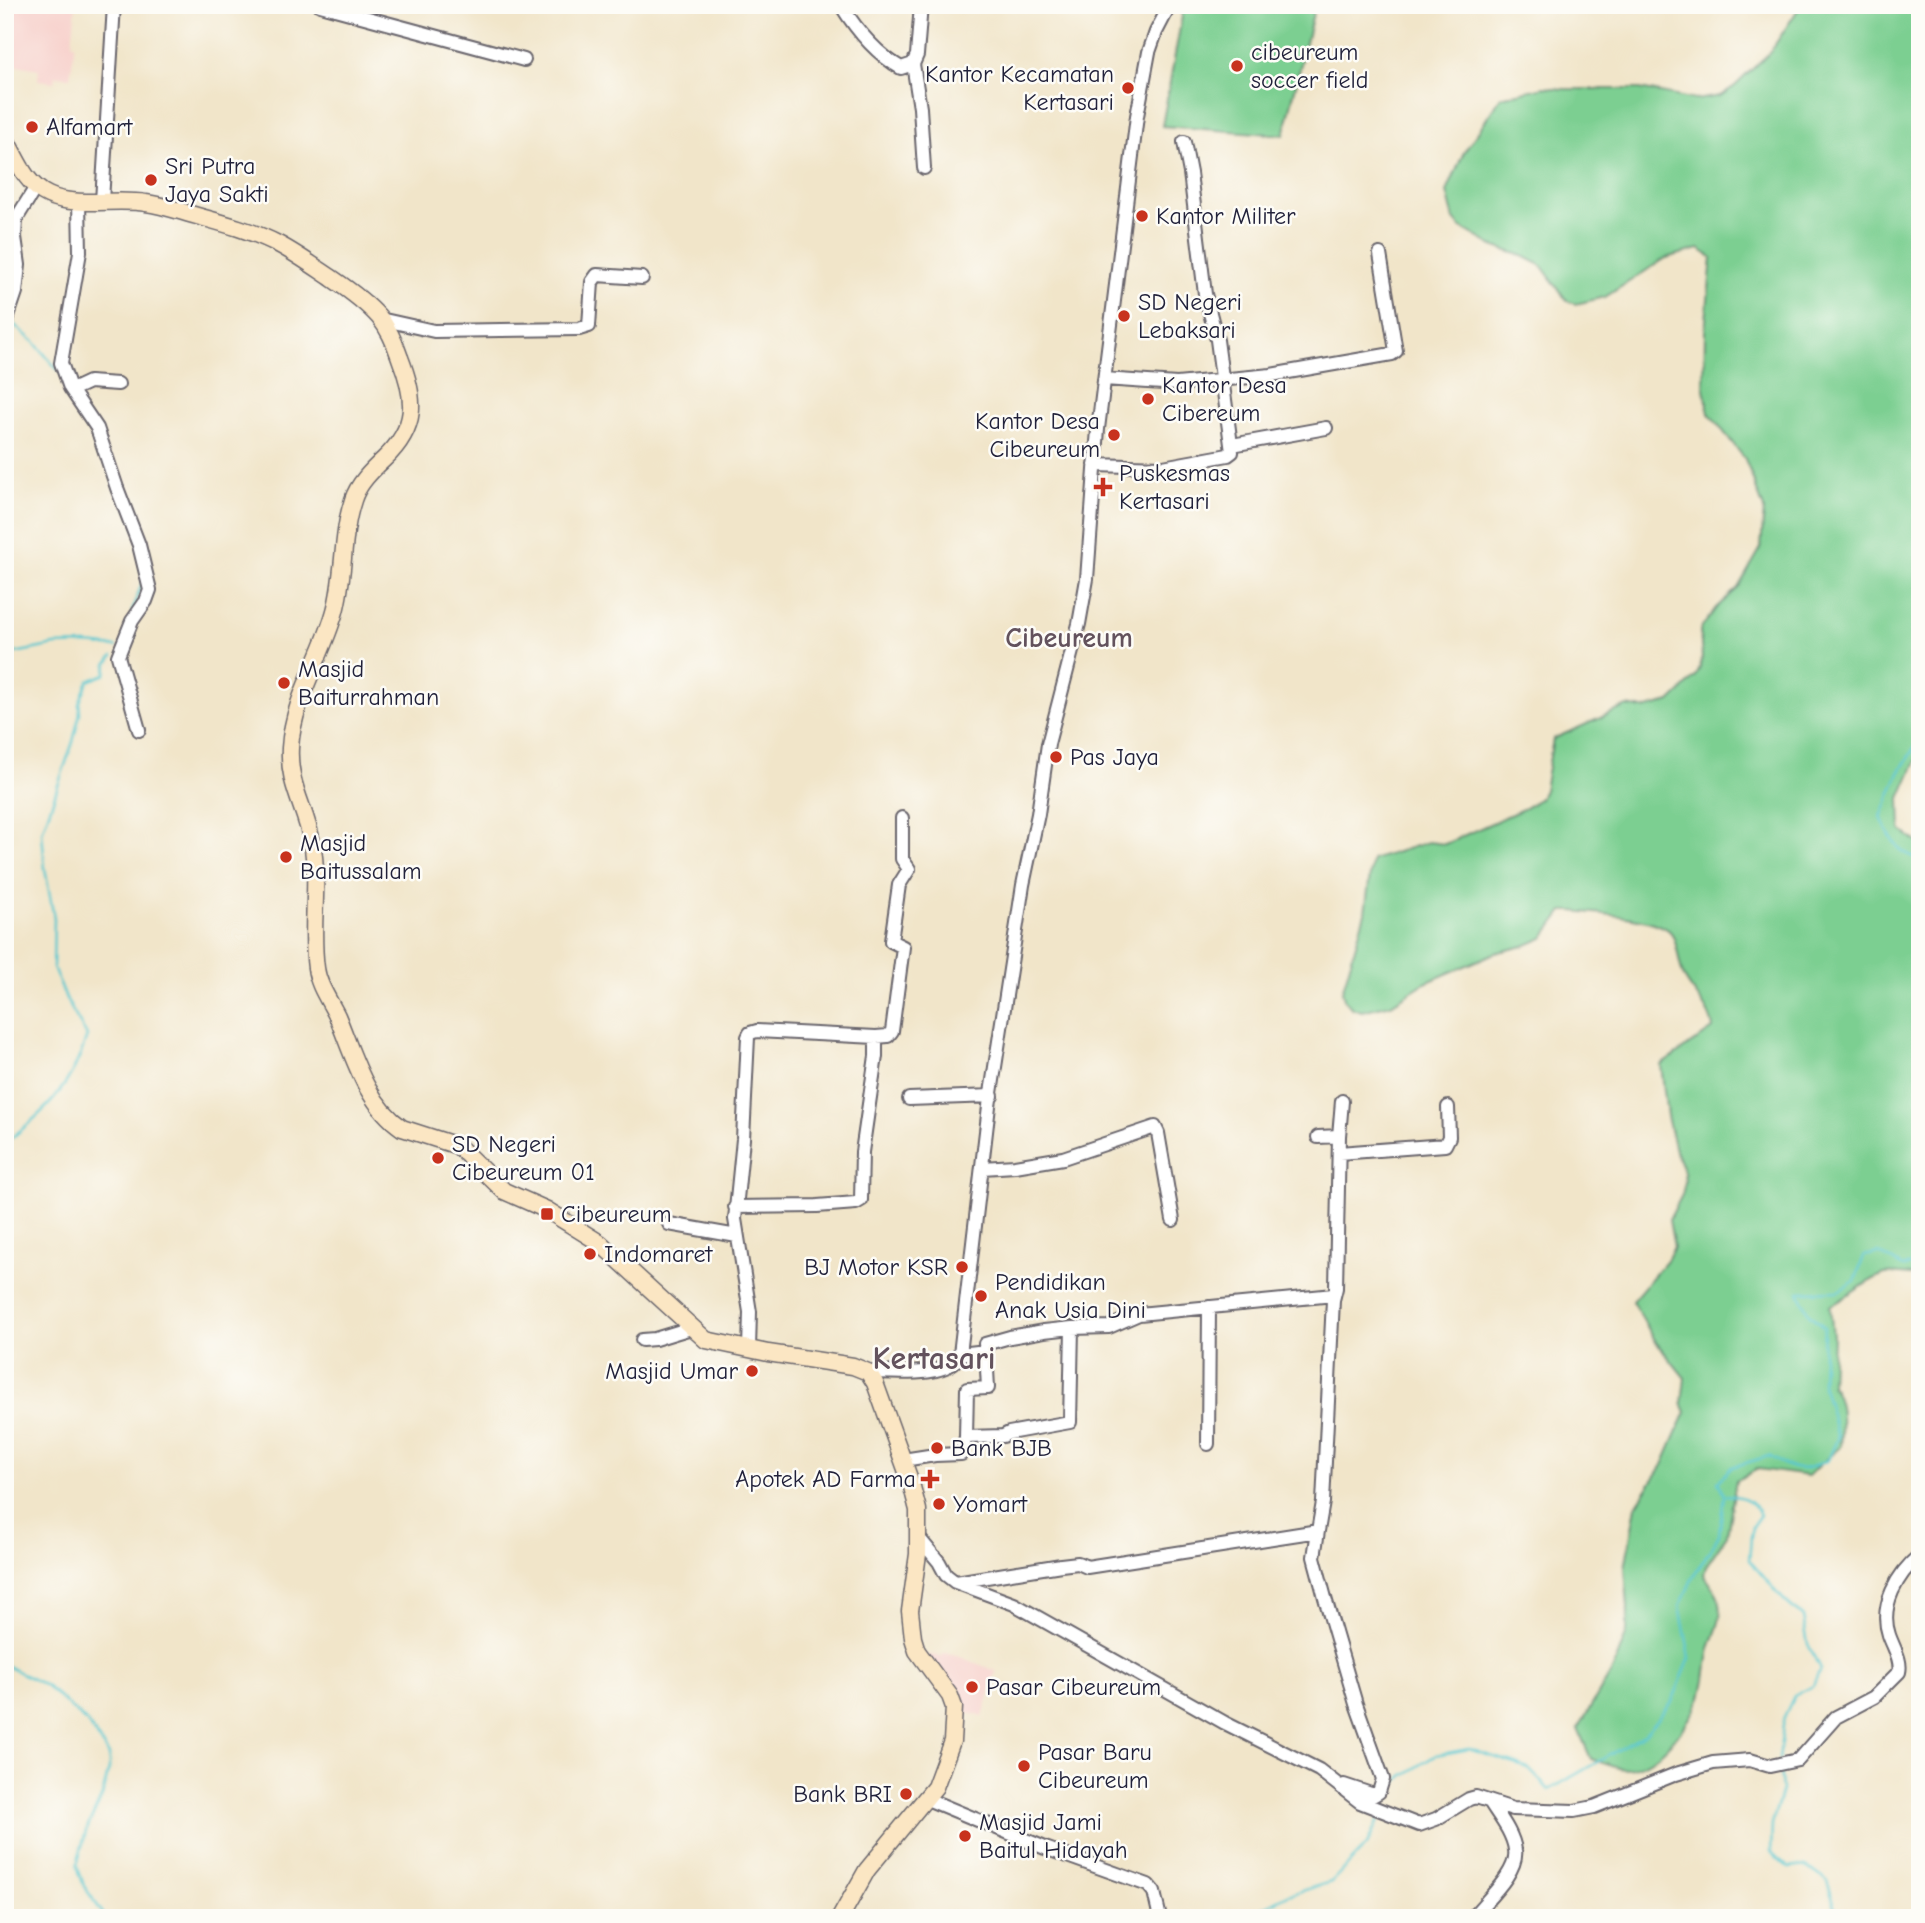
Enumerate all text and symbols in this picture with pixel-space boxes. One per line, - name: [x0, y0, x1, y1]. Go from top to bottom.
- place label: cibeureum soccer field: [1251, 38, 1368, 94]
- marker: cibeureum soccer field: [1229, 58, 1245, 74]
- place label: Kantor Kecamatan Kertasari: [925, 60, 1114, 116]
- marker: Kantor Kecamatan Kertasari: [1120, 80, 1136, 96]
- place label: Alfamart: [46, 113, 134, 141]
- marker: Alfamart: [24, 119, 40, 135]
- place label: Sri Putra Jaya Sakti: [165, 152, 269, 208]
- marker: Sri Putra Jaya Sakti: [143, 172, 159, 188]
- place label: Kantor Militer: [1156, 202, 1296, 230]
- marker: Kantor Militer: [1134, 208, 1150, 224]
- place label: SD Negeri Lebaksari: [1138, 288, 1242, 344]
- marker: SD Negeri Lebaksari: [1116, 308, 1132, 324]
- place label: Kantor Desa Cibereum: [1162, 371, 1287, 427]
- marker: Kantor Desa Cibereum: [1140, 391, 1156, 407]
- place label: Kantor Desa Cibeureum: [975, 407, 1100, 463]
- marker: Kantor Desa Cibeureum: [1106, 427, 1122, 443]
- place label: Puskesmas Kertasari: [1119, 459, 1230, 515]
- marker: Puskesmas Kertasari: [1093, 477, 1113, 497]
- district label: Cibeureum: [1005, 622, 1133, 654]
- place label: Masjid Baiturrahman: [298, 655, 439, 711]
- marker: Masjid Baiturrahman: [276, 675, 292, 691]
- place label: Pas Jaya: [1070, 743, 1159, 771]
- marker: Pas Jaya: [1048, 749, 1064, 765]
- place label: Masjid Baitussalam: [300, 829, 422, 885]
- marker: Masjid Baitussalam: [278, 849, 294, 865]
- place label: SD Negeri Cibeureum 01: [452, 1130, 595, 1186]
- marker: SD Negeri Cibeureum 01: [430, 1150, 446, 1166]
- place label: Cibeureum: [561, 1200, 672, 1228]
- marker: Cibeureum: [539, 1206, 555, 1222]
- place label: Indomaret: [604, 1240, 713, 1268]
- marker: Indomaret: [582, 1246, 598, 1262]
- place label: BJ Motor KSR: [804, 1253, 948, 1281]
- marker: BJ Motor KSR: [954, 1259, 970, 1275]
- place label: Pendidikan Anak Usia Dini: [995, 1268, 1146, 1324]
- marker: Pendidikan Anak Usia Dini: [973, 1288, 989, 1304]
- district label: Kertasari: [872, 1340, 996, 1377]
- place label: Masjid Umar: [605, 1357, 738, 1385]
- marker: Masjid Umar: [744, 1363, 760, 1379]
- place label: Bank BJB: [951, 1434, 1052, 1462]
- marker: Bank BJB: [929, 1440, 945, 1456]
- place label: Apotek AD Farma: [735, 1465, 916, 1493]
- marker: Apotek AD Farma: [922, 1471, 938, 1487]
- place label: Yomart: [953, 1490, 1028, 1518]
- marker: Yomart: [931, 1496, 947, 1512]
- place label: Pasar Cibeureum: [986, 1673, 1161, 1701]
- marker: Pasar Cibeureum: [964, 1679, 980, 1695]
- place label: Pasar Baru Cibeureum: [1038, 1738, 1152, 1794]
- marker: Pasar Baru Cibeureum: [1016, 1758, 1032, 1774]
- place label: Bank BRI: [793, 1780, 892, 1808]
- marker: Bank BRI: [898, 1786, 914, 1802]
- place label: Masjid Jami Baitul Hidayah: [979, 1808, 1128, 1864]
- marker: Masjid Jami Baitul Hidayah: [957, 1828, 973, 1844]

